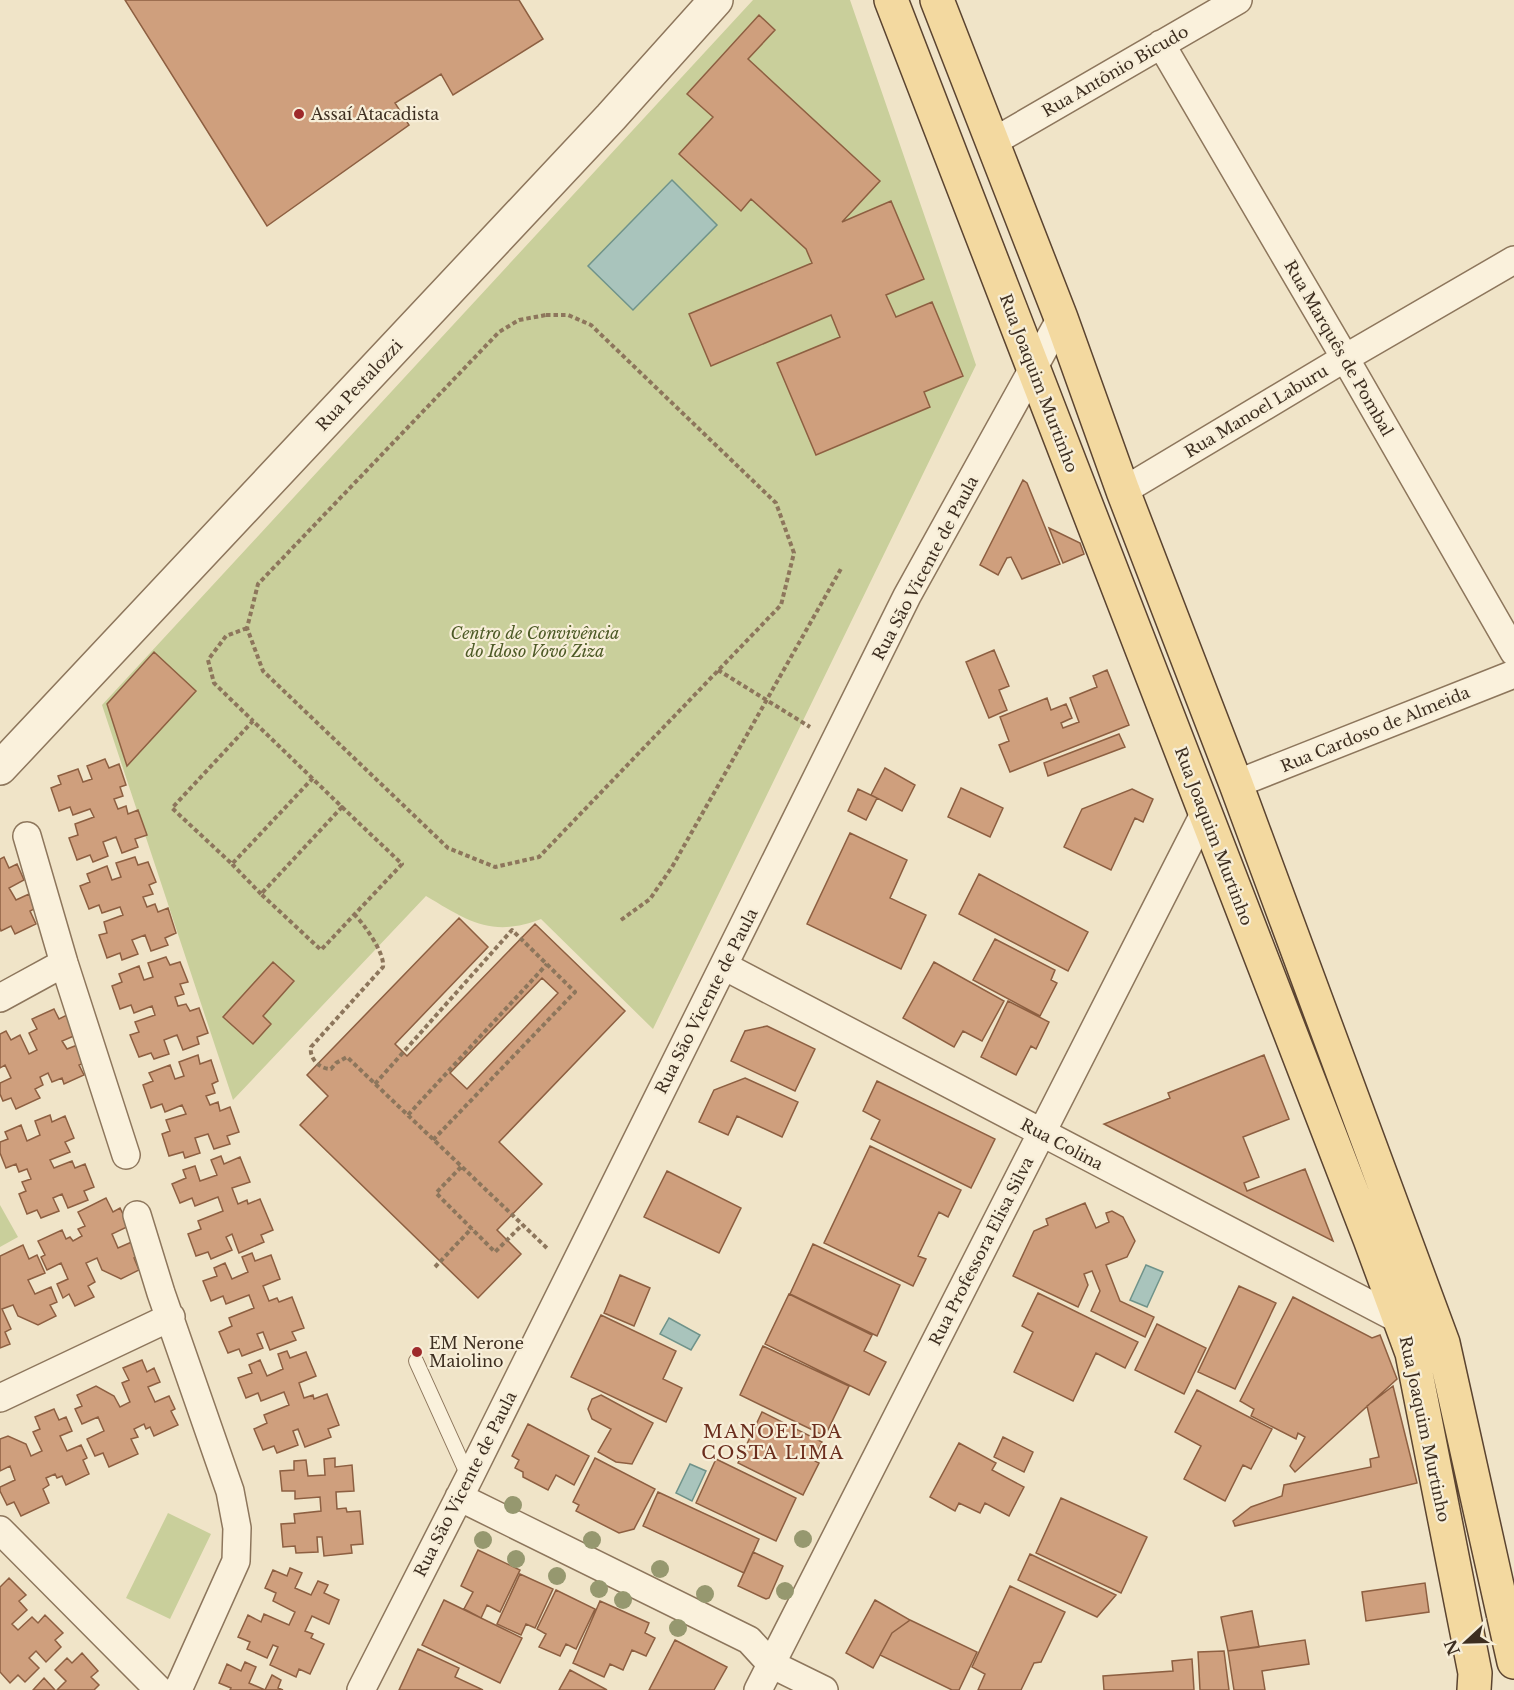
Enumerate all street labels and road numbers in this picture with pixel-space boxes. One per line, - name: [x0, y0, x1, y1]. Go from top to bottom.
- street label: Rua Antônio Bicudo: [1038, 21, 1192, 121]
- street label: Rua Marquês de Pombal: [1280, 256, 1398, 440]
- street label: Rua Joaquim Murtinho: [996, 291, 1082, 475]
- street label: Rua Pestalozzi: [312, 335, 407, 435]
- street label: Rua Manoel Laburu: [1181, 360, 1331, 462]
- street label: Rua São Vicente de Paula: [868, 472, 982, 663]
- street label: Rua Cardoso de Almeida: [1277, 682, 1473, 776]
- street label: Rua Joaquim Murtinho: [1171, 744, 1257, 928]
- street label: Rua São Vicente de Paula: [650, 905, 762, 1097]
- street label: Rua Colina: [1017, 1114, 1107, 1174]
- street label: Rua Professora Elisa Silva: [925, 1153, 1037, 1349]
- street label: Rua Joaquim Murtinho: [1396, 1334, 1454, 1524]
- street label: Rua São Vicente de Paula: [409, 1388, 521, 1580]

